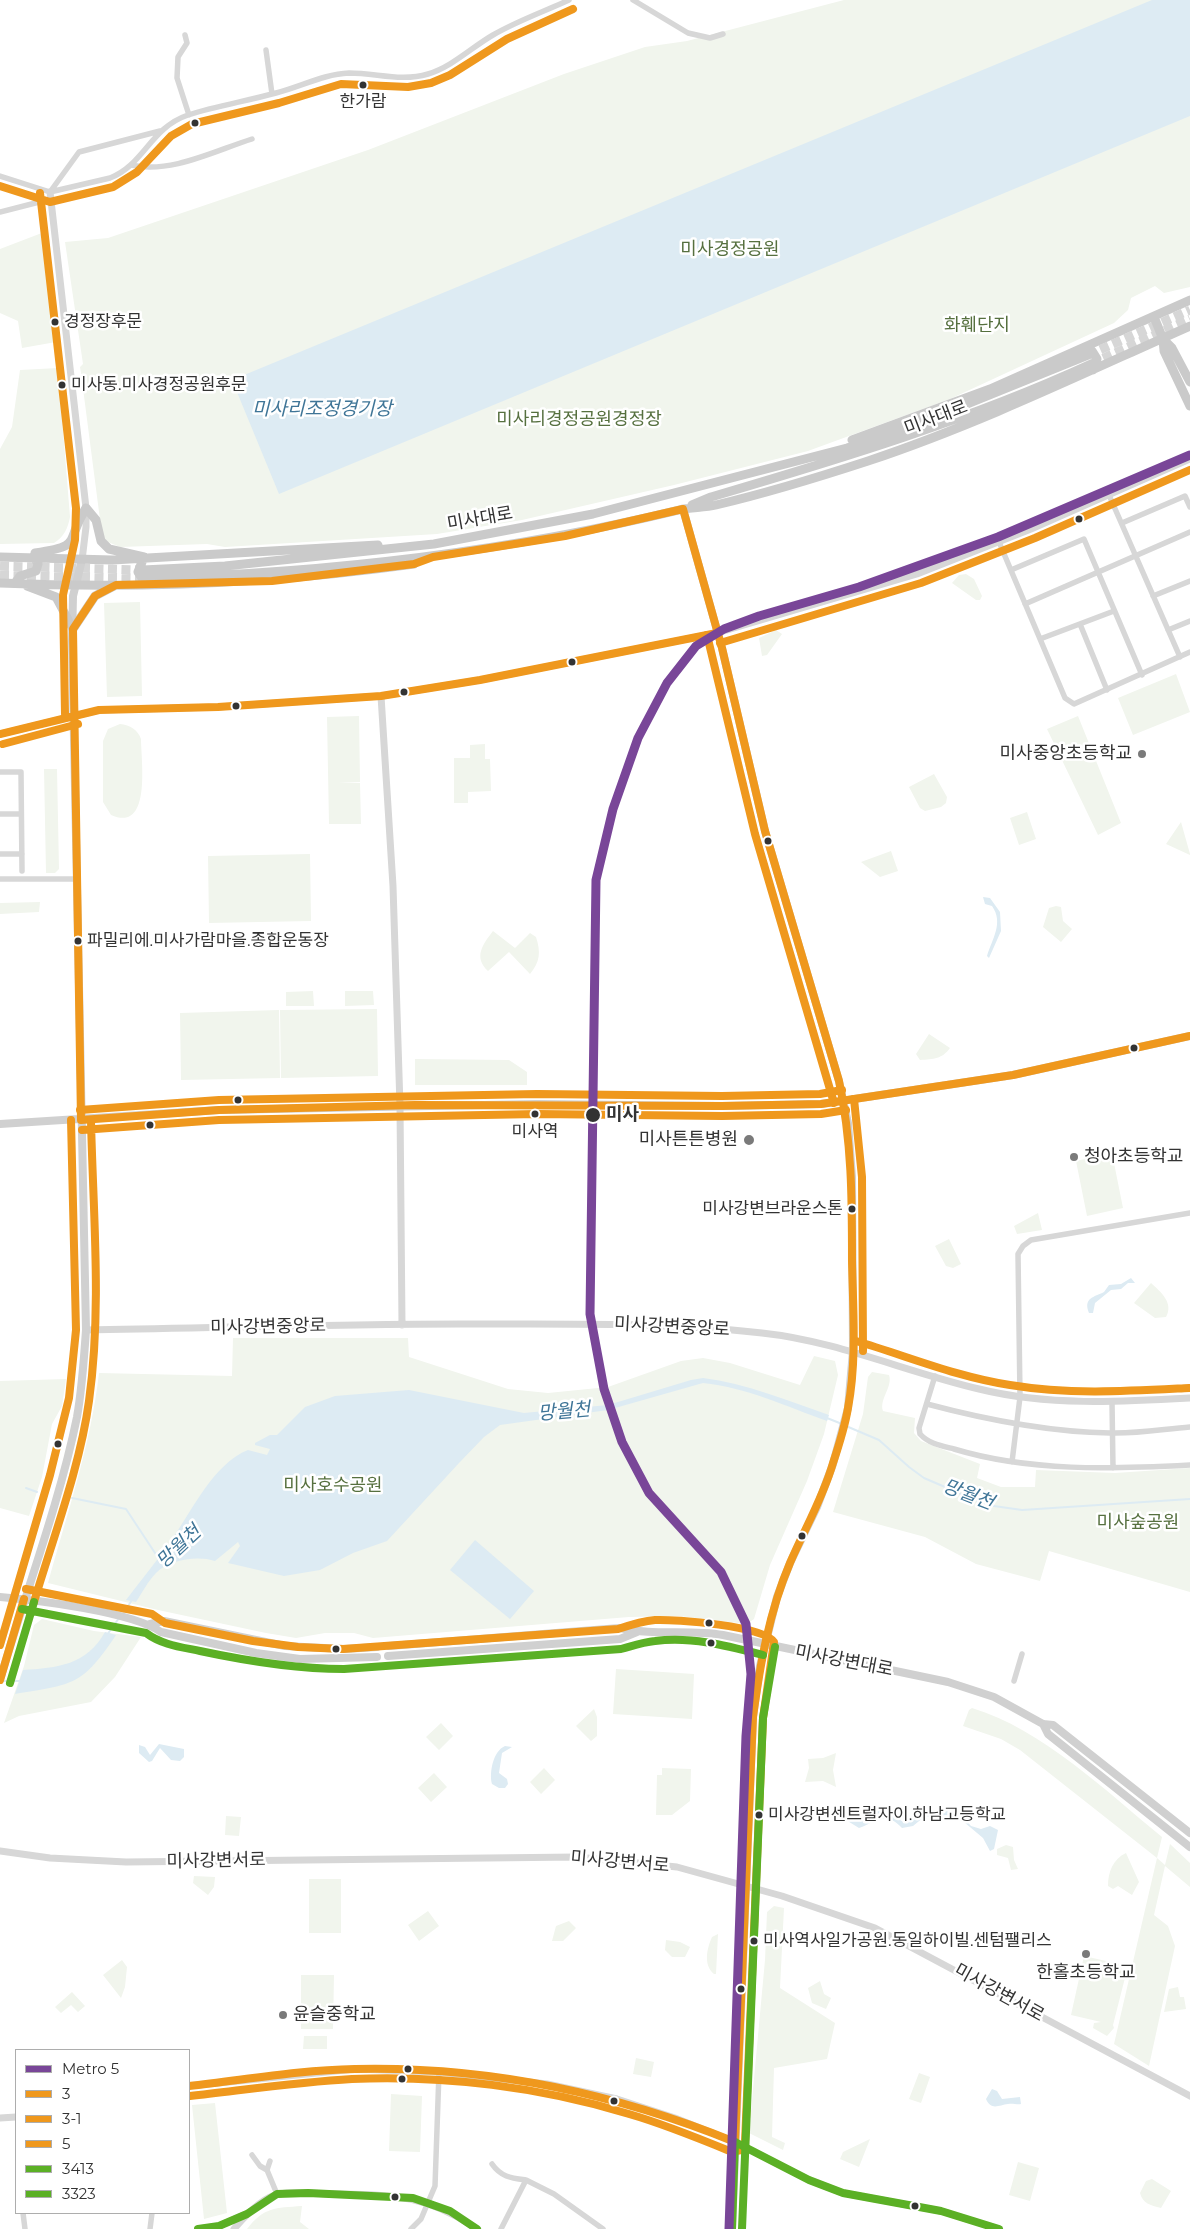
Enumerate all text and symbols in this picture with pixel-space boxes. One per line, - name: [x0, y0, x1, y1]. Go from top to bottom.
- marker: 한가람: [358, 80, 368, 90]
- place label: 한가람: [340, 92, 386, 112]
- unlabelled marker: [190, 118, 200, 128]
- park label: 미사경정공원: [680, 239, 780, 261]
- place label: 경정장후문: [64, 312, 142, 332]
- park label: 화훼단지: [944, 315, 1010, 337]
- marker: 경정장후문: [50, 317, 60, 327]
- place label: 미사동.미사경정공원후문: [71, 375, 247, 395]
- marker: 미사동.미사경정공원후문: [57, 380, 67, 390]
- street label: 미사대로: [901, 396, 971, 440]
- water label: 미사리조정경기장: [252, 398, 392, 420]
- park label: 미사리경정공원경정장: [496, 409, 662, 431]
- street label: 미사대로: [446, 503, 514, 535]
- unlabelled marker: [1074, 514, 1084, 524]
- unlabelled marker: [567, 657, 577, 667]
- unlabelled marker: [399, 687, 409, 697]
- unlabelled marker: [231, 701, 241, 711]
- place label: 미사중앙초등학교: [1000, 743, 1132, 765]
- marker: 미사중앙초등학교: [1136, 748, 1148, 760]
- unlabelled marker: [763, 836, 773, 846]
- place label: 파밀리에.미사가람마을.종합운동장: [87, 931, 329, 951]
- marker: 파밀리에.미사가람마을.종합운동장: [73, 936, 83, 946]
- unlabelled marker: [1129, 1043, 1139, 1053]
- unlabelled marker: [233, 1095, 243, 1105]
- place label: 미사: [606, 1104, 639, 1126]
- marker: 미사: [584, 1106, 602, 1124]
- marker: 미사역: [530, 1109, 540, 1119]
- unlabelled marker: [145, 1120, 155, 1130]
- place label: 미사역: [512, 1122, 558, 1142]
- place label: 미사튼튼병원: [639, 1129, 738, 1151]
- marker: 미사튼튼병원: [742, 1133, 756, 1147]
- place label: 청아초등학교: [1084, 1146, 1183, 1168]
- marker: 청아초등학교: [1068, 1151, 1080, 1163]
- place label: 미사강변브라운스톤: [702, 1199, 843, 1219]
- marker: 미사강변브라운스톤: [847, 1204, 857, 1214]
- street label: 미사강변중앙로: [614, 1313, 730, 1341]
- street label: 미사강변중앙로: [210, 1315, 326, 1339]
- water label: 망월천: [537, 1398, 591, 1426]
- unlabelled marker: [53, 1439, 63, 1449]
- park label: 미사호수공원: [283, 1475, 383, 1497]
- water label: 망월천: [939, 1475, 997, 1515]
- park label: 미사숲공원: [1097, 1512, 1179, 1534]
- water label: 망월천: [152, 1521, 206, 1573]
- unlabelled marker: [797, 1531, 807, 1541]
- unlabelled marker: [704, 1618, 714, 1628]
- unlabelled marker: [706, 1638, 716, 1648]
- street label: 미사강변대로: [793, 1641, 895, 1681]
- unlabelled marker: [331, 1644, 341, 1654]
- place label: 미사강변센트럴자이.하남고등학교: [768, 1805, 1006, 1825]
- marker: 미사강변센트럴자이.하남고등학교: [754, 1810, 764, 1820]
- street label: 미사강변서로: [570, 1847, 670, 1877]
- street label: 미사강변서로: [166, 1849, 266, 1873]
- place label: 미사역사일가공원.동일하이빌.센텀팰리스: [763, 1931, 1052, 1951]
- marker: 미사역사일가공원.동일하이빌.센텀팰리스: [749, 1936, 759, 1946]
- marker: 한홀초등학교: [1080, 1948, 1092, 1960]
- street label: 미사강변서로: [950, 1959, 1048, 2027]
- place label: 한홀초등학교: [1036, 1962, 1136, 1984]
- unlabelled marker: [736, 1984, 746, 1994]
- place label: 윤슬중학교: [293, 2004, 376, 2026]
- marker: 윤슬중학교: [277, 2009, 289, 2021]
- legend: [15, 2049, 190, 2214]
- text: Metro 5: [62, 2059, 119, 2078]
- unlabelled marker: [403, 2064, 413, 2074]
- unlabelled marker: [397, 2074, 407, 2084]
- text: 3: [62, 2084, 70, 2103]
- unlabelled marker: [609, 2096, 619, 2106]
- text: 3-1: [62, 2109, 81, 2128]
- text: 5: [62, 2134, 71, 2153]
- text: 3413: [62, 2159, 94, 2178]
- text: 3323: [62, 2184, 96, 2203]
- unlabelled marker: [390, 2192, 400, 2202]
- unlabelled marker: [910, 2201, 920, 2211]

